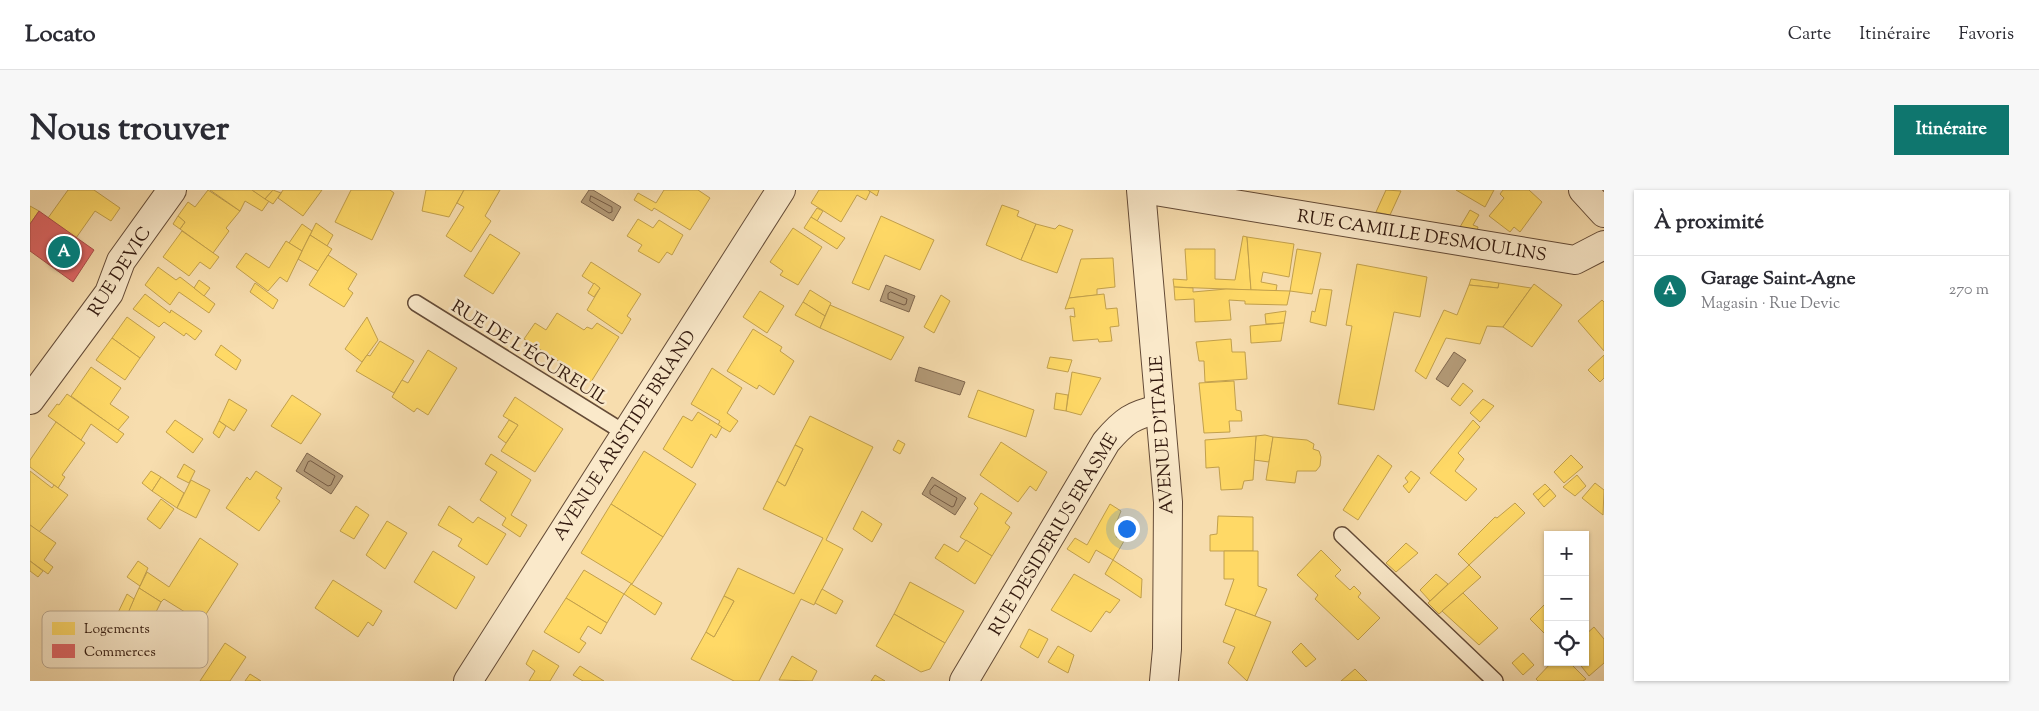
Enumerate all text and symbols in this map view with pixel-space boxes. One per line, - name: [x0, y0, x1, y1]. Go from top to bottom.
- text: Locato: [25, 18, 96, 52]
- text: Carte: [1788, 22, 1831, 48]
- text: Itinéraire: [1859, 22, 1931, 48]
- text: Favoris: [1959, 22, 2014, 48]
- text: Nous trouver: [30, 105, 229, 156]
- button: Itinéraire: [1894, 105, 2009, 155]
- street label: RUE CAMILLE DESMOULINS: [1295, 204, 1548, 270]
- text: À proximité: [1654, 208, 1764, 238]
- street label: RUE DEVIC: [83, 222, 159, 322]
- pin: A: [48, 233, 80, 271]
- text: Garage Saint-Agne: [1701, 266, 1856, 293]
- text: A: [1664, 279, 1677, 302]
- text: 270 m: [1949, 279, 1989, 302]
- text: Magasin · Rue Devic: [1701, 293, 1840, 316]
- street label: RUE DE L'ÉCUREUIL: [445, 295, 613, 413]
- street label: AVENUE ARISTIDE BRIAND: [548, 326, 704, 546]
- street label: AVENUE D'ITALIE: [1144, 354, 1182, 515]
- street label: RUE DESIDERIUS ERASME: [984, 429, 1126, 641]
- your location: [1114, 516, 1140, 542]
- map controls: [1544, 531, 1589, 666]
- button: +: [1544, 531, 1589, 576]
- button: −: [1544, 576, 1589, 621]
- legend: [42, 611, 208, 668]
- text: Logements: [84, 620, 150, 640]
- button: locate: [1544, 621, 1589, 666]
- text: Commerces: [84, 643, 156, 663]

